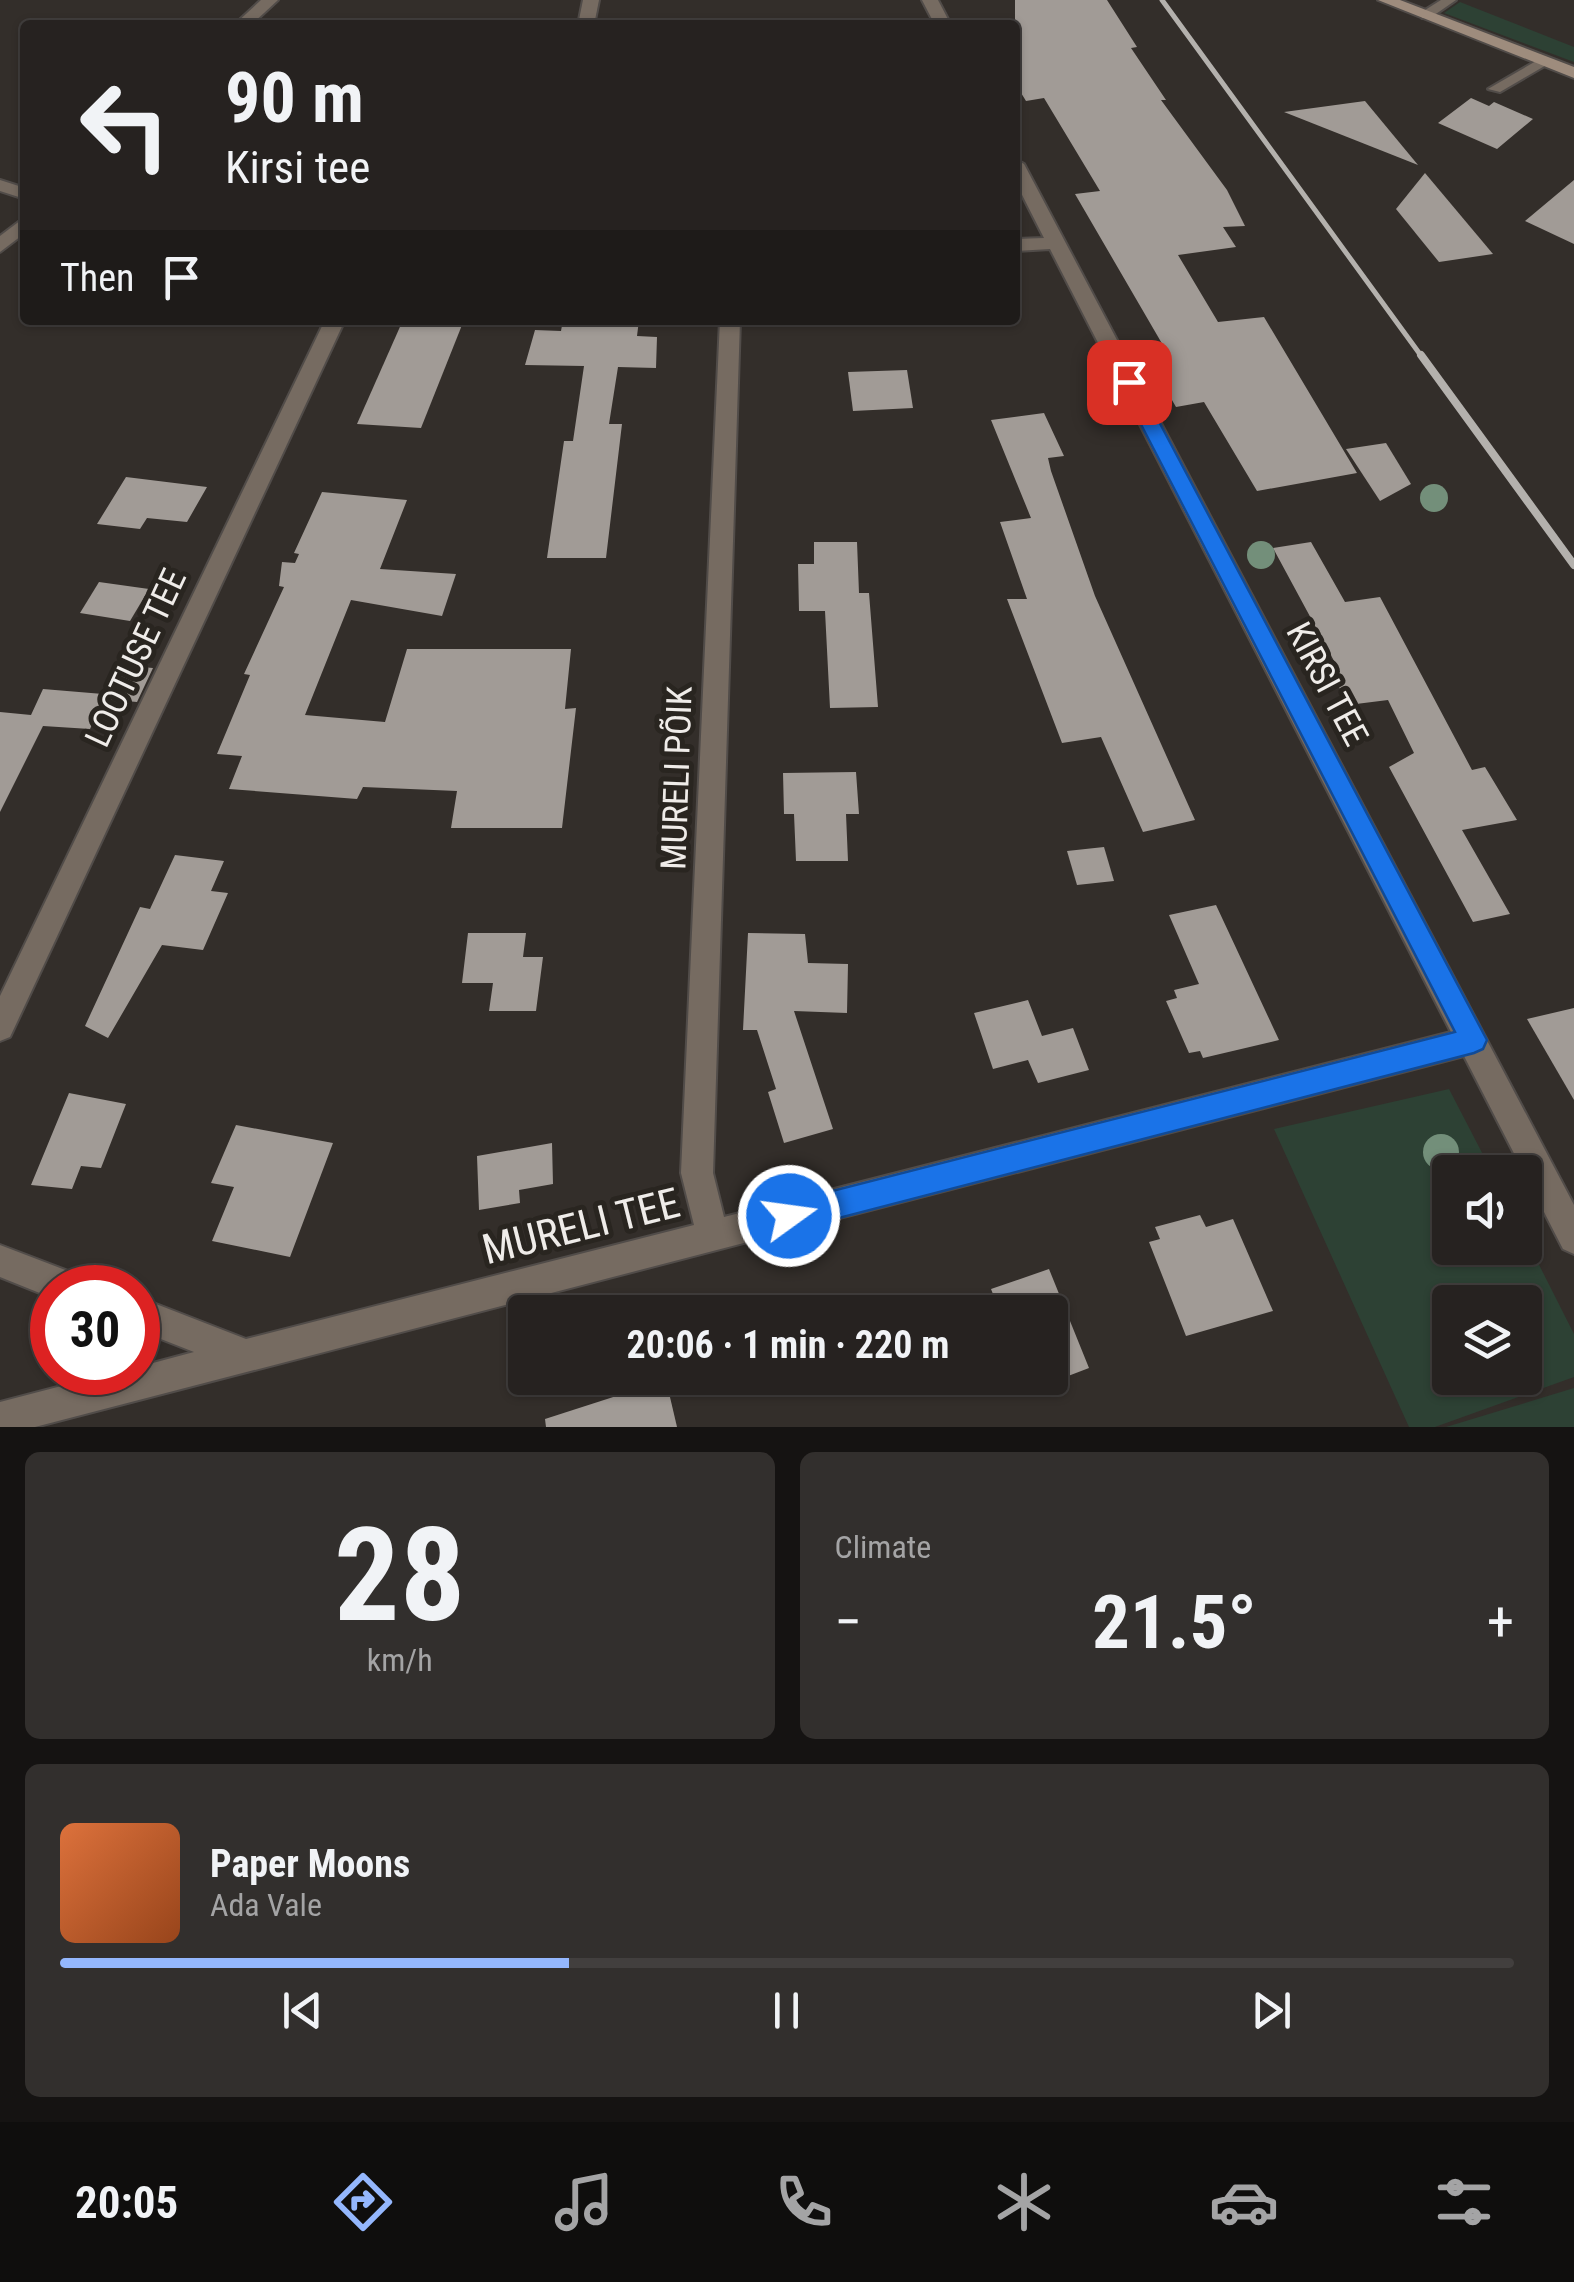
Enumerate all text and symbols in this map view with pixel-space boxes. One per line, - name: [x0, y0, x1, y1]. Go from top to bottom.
- text: 90 m: [225, 57, 364, 139]
- icon: left: [60, 60, 190, 190]
- text: Kirsi tee: [225, 141, 370, 194]
- icon: arrive: [154, 250, 209, 305]
- text: Then: [60, 256, 134, 300]
- pin: [1087, 340, 1172, 425]
- icon: arrive: [1102, 355, 1157, 410]
- street label: LOOTUSE TEE: [77, 563, 195, 753]
- street label: KIRSI TEE: [1278, 615, 1376, 753]
- street label: MURELI PÕIK: [653, 685, 701, 871]
- map controls: [1432, 1155, 1542, 1395]
- button: sound: [1432, 1155, 1542, 1265]
- position arrow: [737, 1164, 841, 1268]
- street label: MURELI TEE: [477, 1178, 685, 1274]
- speed limit sign: 30: [30, 1265, 160, 1395]
- button: layers: [1432, 1285, 1542, 1395]
- text: 20:06 · 1 min · 220 m: [627, 1323, 949, 1367]
- text: 28: [334, 1499, 465, 1652]
- text: Climate: [835, 1528, 931, 1566]
- text: 21.5°: [1092, 1578, 1257, 1666]
- text: −: [835, 1590, 862, 1654]
- text: +: [1487, 1590, 1514, 1654]
- text: km/h: [367, 1641, 433, 1679]
- text: Paper Moons: [210, 1842, 410, 1886]
- text: Ada Vale: [210, 1886, 322, 1924]
- icon: previous: [275, 1983, 330, 2038]
- icon: pause: [759, 1983, 814, 2038]
- icon: next: [1244, 1983, 1299, 2038]
- icon: directions: [328, 2167, 398, 2237]
- icon: music: [549, 2167, 619, 2237]
- icon: phone: [769, 2167, 839, 2237]
- icon: climate: [989, 2167, 1059, 2237]
- icon: car: [1209, 2167, 1279, 2237]
- icon: filters: [1429, 2167, 1499, 2237]
- text: 20:05: [75, 2176, 178, 2229]

